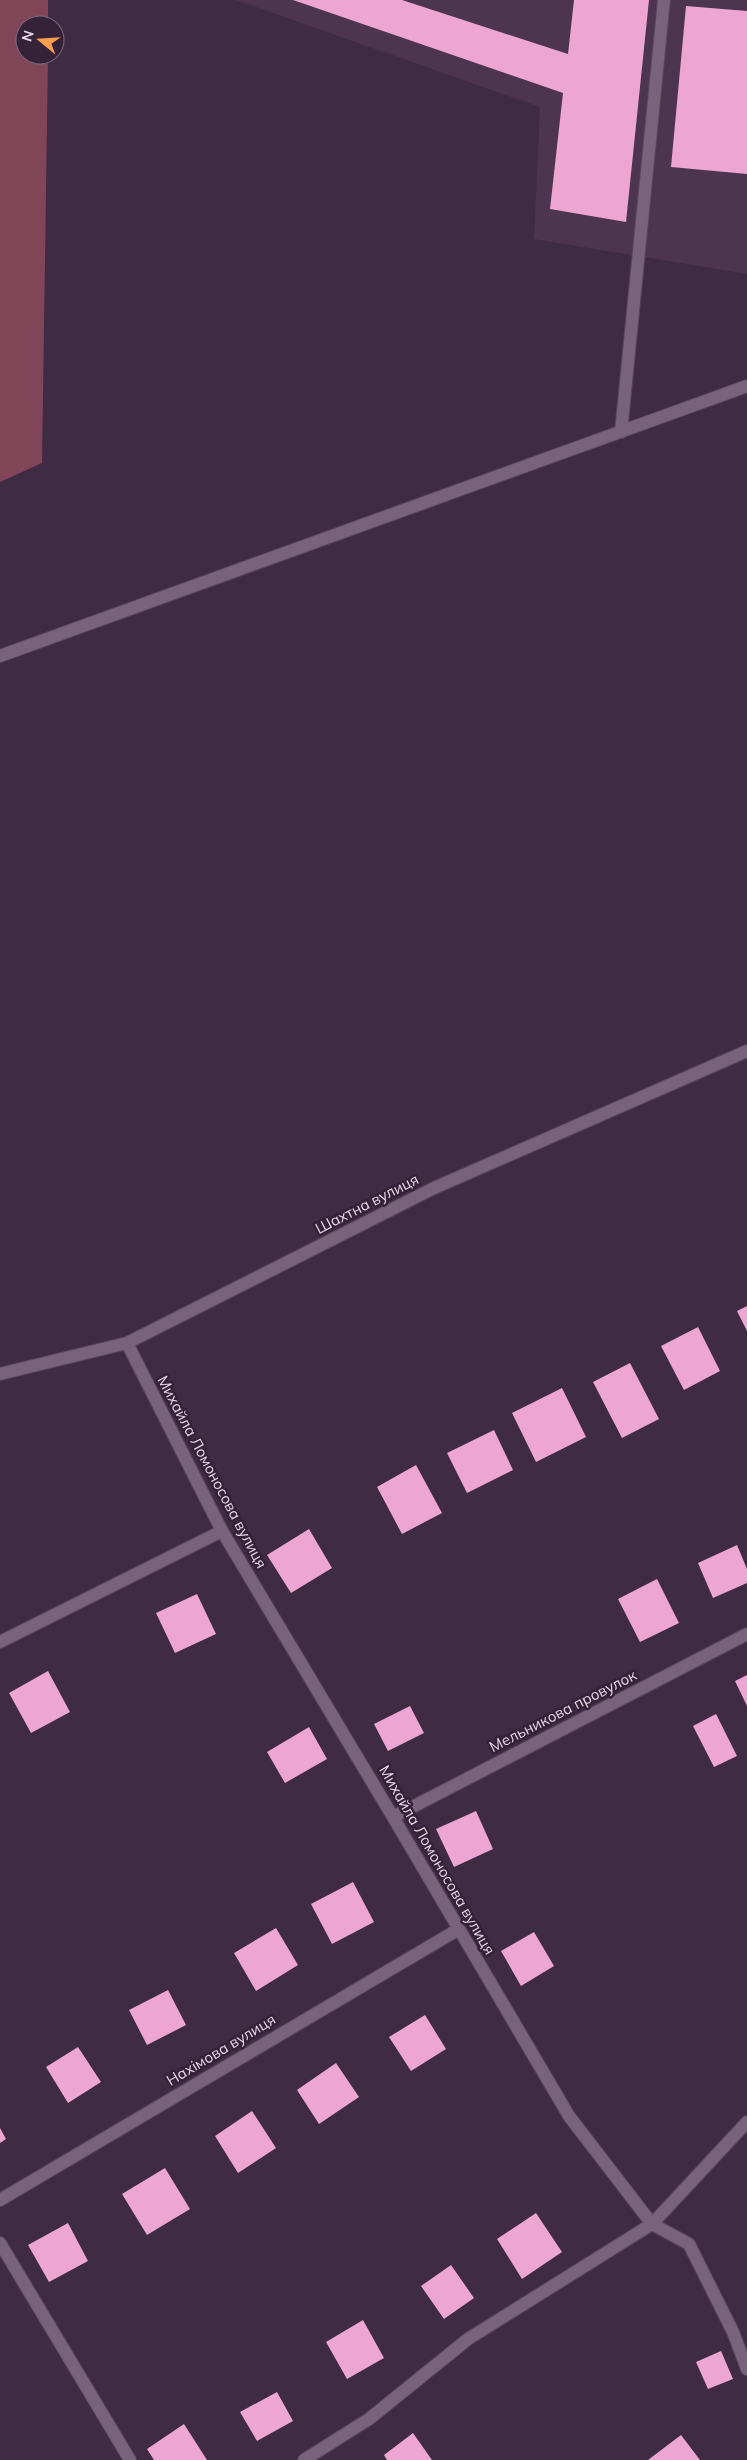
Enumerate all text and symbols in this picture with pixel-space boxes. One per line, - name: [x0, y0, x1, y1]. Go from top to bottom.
- north arrow: [15, 15, 65, 65]
- text: N: [17, 28, 38, 44]
- street label: Шахтна вулиця: [312, 1169, 422, 1238]
- street label: Михайла Ломоносова вулиця: [154, 1372, 271, 1571]
- street label: Мельникова провулок: [486, 1665, 640, 1756]
- street label: Михайла Ломоносова вулиця: [375, 1762, 500, 1958]
- street label: Нахімова вулиця: [163, 2010, 279, 2090]

